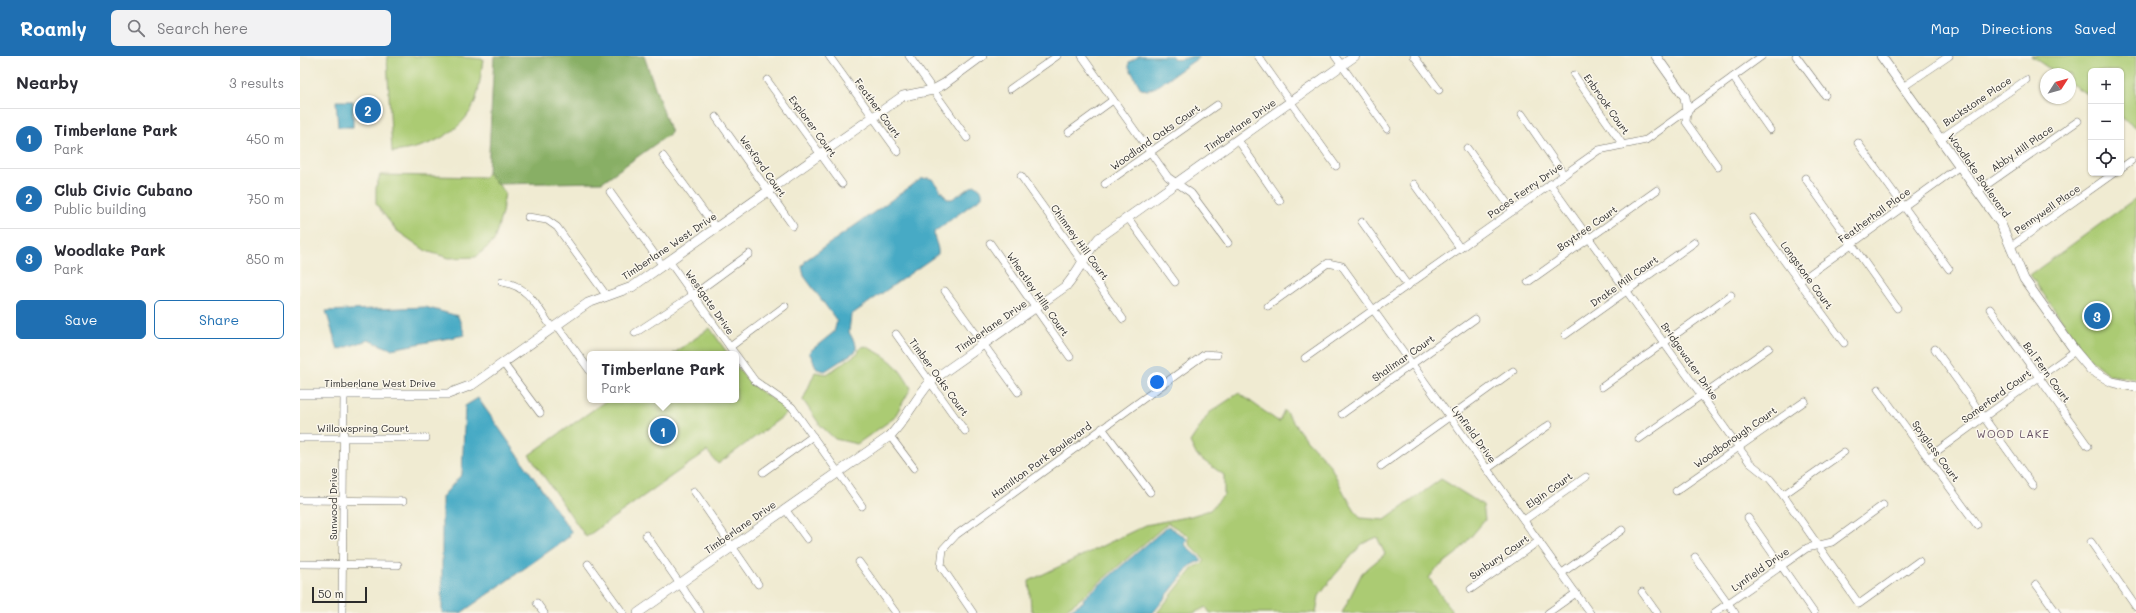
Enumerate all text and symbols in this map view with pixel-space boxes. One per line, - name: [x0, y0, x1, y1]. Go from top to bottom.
- search box: [111, 10, 391, 46]
- text: Roamly: [20, 16, 87, 41]
- icon: search: [125, 17, 147, 39]
- text: Search here: [157, 18, 248, 38]
- text: Map: [1931, 19, 1959, 38]
- text: Directions: [1981, 19, 2052, 38]
- text: Saved: [2074, 19, 2116, 38]
- north arrow: [2040, 68, 2076, 104]
- map controls: [2088, 68, 2124, 176]
- button: +: [2088, 68, 2124, 104]
- text: Nearby: [16, 71, 78, 93]
- street label: Enbrook Court: [1581, 71, 1633, 137]
- street label: Buckstone Place: [1940, 73, 2014, 129]
- text: 3 results: [229, 74, 284, 91]
- street label: Feather Court: [852, 75, 904, 141]
- street label: Explorer Court: [786, 92, 840, 160]
- pin: 2: [355, 95, 381, 125]
- street label: Timberlane Drive: [1201, 95, 1279, 155]
- street label: Woodland Oaks Court: [1107, 101, 1203, 173]
- button: −: [2088, 104, 2124, 140]
- text: Timberlane Park: [54, 120, 178, 140]
- street label: Abby Hill Place: [1988, 121, 2056, 175]
- text: 1: [26, 130, 32, 147]
- text: 450 m: [246, 130, 284, 147]
- street label: Woodlake Boulevard: [1945, 130, 2013, 220]
- street label: Wexford Court: [737, 132, 789, 200]
- text: Park: [54, 140, 83, 157]
- button: locate: [2088, 140, 2124, 176]
- street label: Paces Ferry Drive: [1484, 159, 1566, 221]
- text: Club Civic Cubano: [54, 180, 193, 200]
- street label: Pennywell Place: [2011, 181, 2083, 237]
- street label: Featherhall Place: [1835, 184, 1913, 246]
- text: 2: [25, 190, 33, 207]
- text: 750 m: [247, 190, 284, 207]
- text: Public building: [54, 200, 146, 217]
- street label: Chimney Hill Court: [1048, 201, 1112, 283]
- street label: Baytree Court: [1554, 202, 1620, 254]
- street label: Timberlane West Drive: [619, 209, 719, 283]
- street label: Longstone Court: [1778, 238, 1836, 312]
- text: Woodlake Park: [54, 240, 166, 260]
- street label: Wheatley Hills Court: [1004, 249, 1072, 339]
- text: 3: [25, 250, 33, 267]
- text: 850 m: [246, 250, 284, 267]
- street label: Drake Mill Court: [1587, 252, 1661, 310]
- text: Park: [54, 260, 83, 277]
- street label: Westgate Drive: [682, 267, 738, 337]
- street label: Timberlane Drive: [952, 296, 1030, 356]
- button: Save: [16, 300, 146, 339]
- button: Share: [154, 300, 284, 339]
- pin: 3: [2084, 301, 2110, 331]
- street label: Bridgewater Drive: [1658, 319, 1722, 403]
- street label: Shalimar Court: [1369, 331, 1437, 385]
- street label: Timber Oaks Court: [906, 335, 972, 419]
- street label: Bal Fern Court: [2020, 339, 2074, 405]
- popup: [587, 351, 739, 403]
- text: Timberlane Park: [601, 359, 725, 379]
- street label: Somerford Court: [1958, 366, 2034, 426]
- your location: [1147, 372, 1167, 392]
- street label: Timberlane West Drive: [324, 376, 436, 390]
- text: Park: [601, 379, 631, 396]
- street label: Lynfield Drive: [1448, 403, 1500, 465]
- street label: Woodborough Court: [1691, 403, 1779, 471]
- pin: 1: [650, 416, 676, 446]
- street label: Spyglass Court: [1909, 418, 1963, 484]
- street label: Hamilton Park Boulevard: [988, 419, 1094, 501]
- street label: Willowspring Court: [317, 421, 409, 435]
- district label: WOOD LAKE: [1976, 426, 2050, 441]
- street label: Sunwood Drive: [326, 468, 340, 540]
- street label: Elgin Court: [1523, 469, 1575, 511]
- street label: Timberlane Drive: [701, 497, 779, 557]
- street label: Sunbury Court: [1466, 531, 1532, 583]
- street label: Lynfield Drive: [1728, 544, 1792, 594]
- scale bar: [312, 585, 367, 604]
- text: 50 m: [318, 586, 344, 601]

